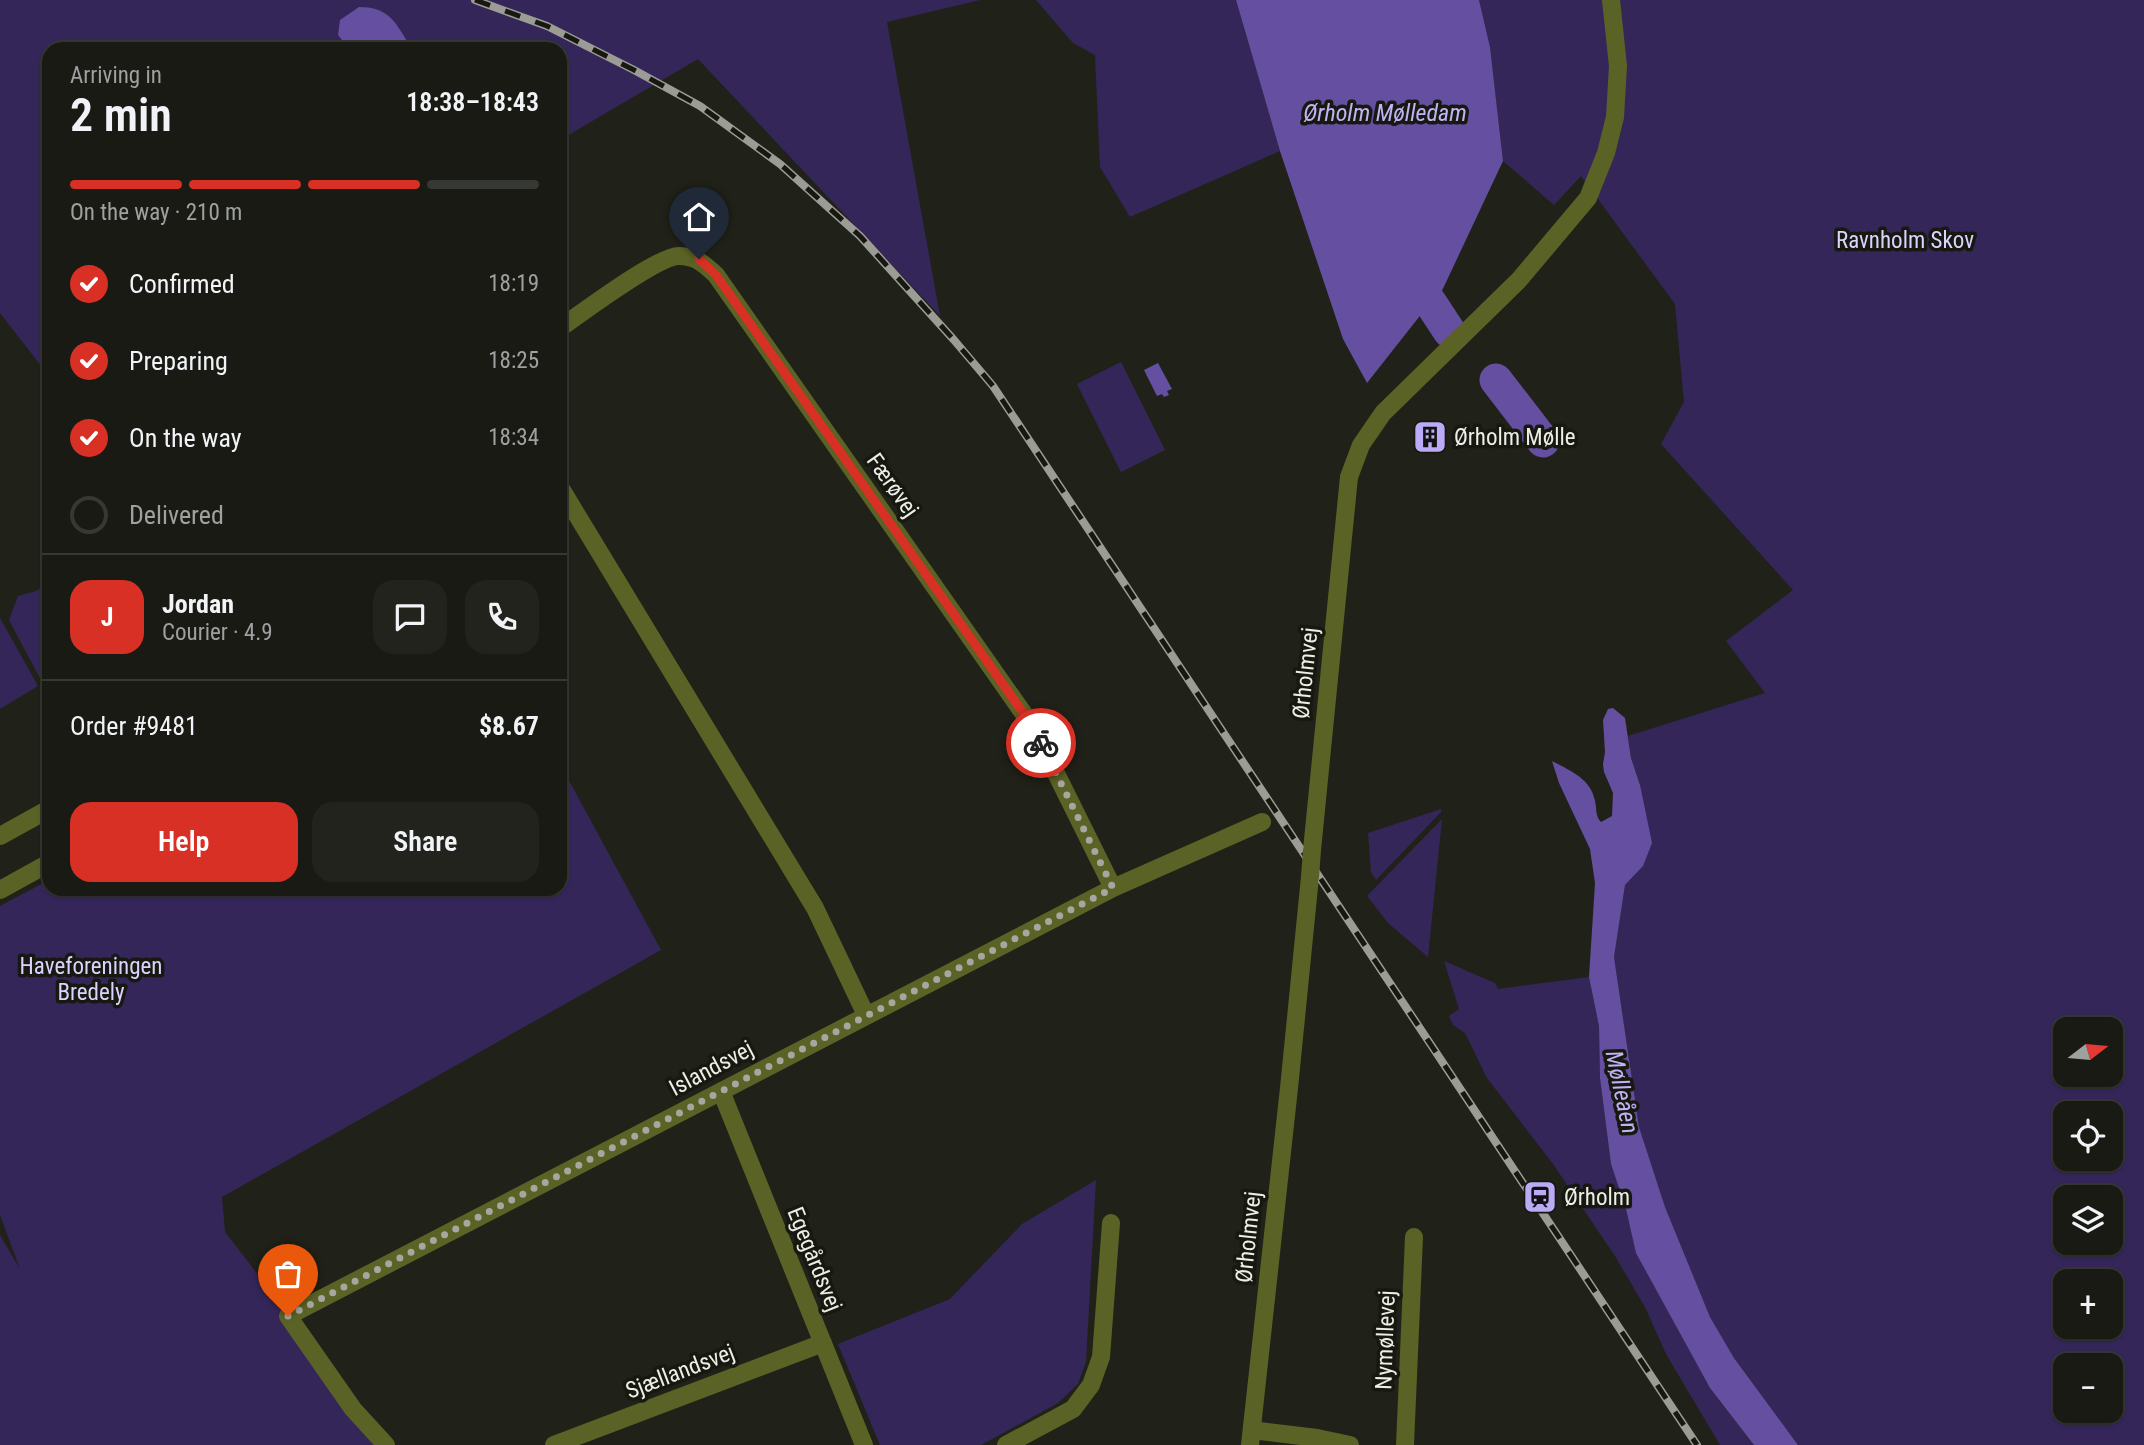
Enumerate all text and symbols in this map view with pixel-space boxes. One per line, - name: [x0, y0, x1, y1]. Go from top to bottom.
- text: Arriving in: [70, 62, 162, 89]
- text: 18:38–18:43: [406, 87, 539, 117]
- text: 2 min: [70, 88, 172, 142]
- water label: Ørholm Mølledam: [1303, 99, 1467, 127]
- pin: [669, 187, 729, 259]
- icon: home: [680, 198, 718, 236]
- text: On the way · 210 m: [70, 199, 242, 226]
- park label: Ravnholm Skov: [1836, 227, 1974, 254]
- icon: check: [70, 265, 108, 303]
- text: Confirmed: [129, 269, 235, 299]
- text: 18:19: [488, 270, 539, 297]
- icon: check: [70, 342, 108, 380]
- text: Preparing: [129, 346, 228, 376]
- text: 18:25: [488, 347, 539, 374]
- building icon: Ørholm Mølle: [1411, 418, 1449, 456]
- icon: check: [70, 419, 108, 457]
- text: On the way: [129, 423, 242, 453]
- text: 18:34: [488, 424, 539, 451]
- place label: Ørholm Mølle: [1454, 424, 1576, 451]
- street label: Færøvej: [861, 448, 924, 522]
- text: Delivered: [129, 500, 224, 530]
- button: chat: [373, 580, 447, 654]
- button: phone: [465, 580, 539, 654]
- text: Jordan: [162, 589, 234, 619]
- text: J: [101, 602, 113, 632]
- text: Courier · 4.9: [162, 619, 273, 646]
- street label: Ørholmvej: [1287, 626, 1324, 720]
- courier: [1006, 708, 1076, 778]
- text: Order #9481: [70, 711, 198, 741]
- text: $8.67: [479, 711, 539, 741]
- icon: bike: [1022, 724, 1060, 762]
- button: Help: [70, 802, 298, 882]
- button: Share: [312, 802, 539, 882]
- park label: Haveforeningen Bredely: [20, 953, 162, 1006]
- north arrow: [2053, 1017, 2123, 1087]
- map controls: [2053, 1017, 2123, 1423]
- street label: Islandsvej: [665, 1035, 758, 1102]
- water label: Mølleåen: [1600, 1048, 1644, 1136]
- button: locate: [2053, 1101, 2123, 1171]
- station icon: Ørholm: [1521, 1178, 1559, 1216]
- place label: Ørholm: [1564, 1184, 1630, 1211]
- button: layers: [2053, 1185, 2123, 1255]
- street label: Ørholmvej: [1230, 1190, 1267, 1284]
- street label: Egegårdsvej: [781, 1203, 848, 1315]
- pin: [258, 1244, 318, 1316]
- icon: bag: [269, 1255, 307, 1293]
- button: +: [2053, 1269, 2123, 1339]
- street label: Nymøllevej: [1370, 1290, 1401, 1390]
- street label: Sjællandsvej: [622, 1338, 738, 1405]
- button: −: [2053, 1353, 2123, 1423]

